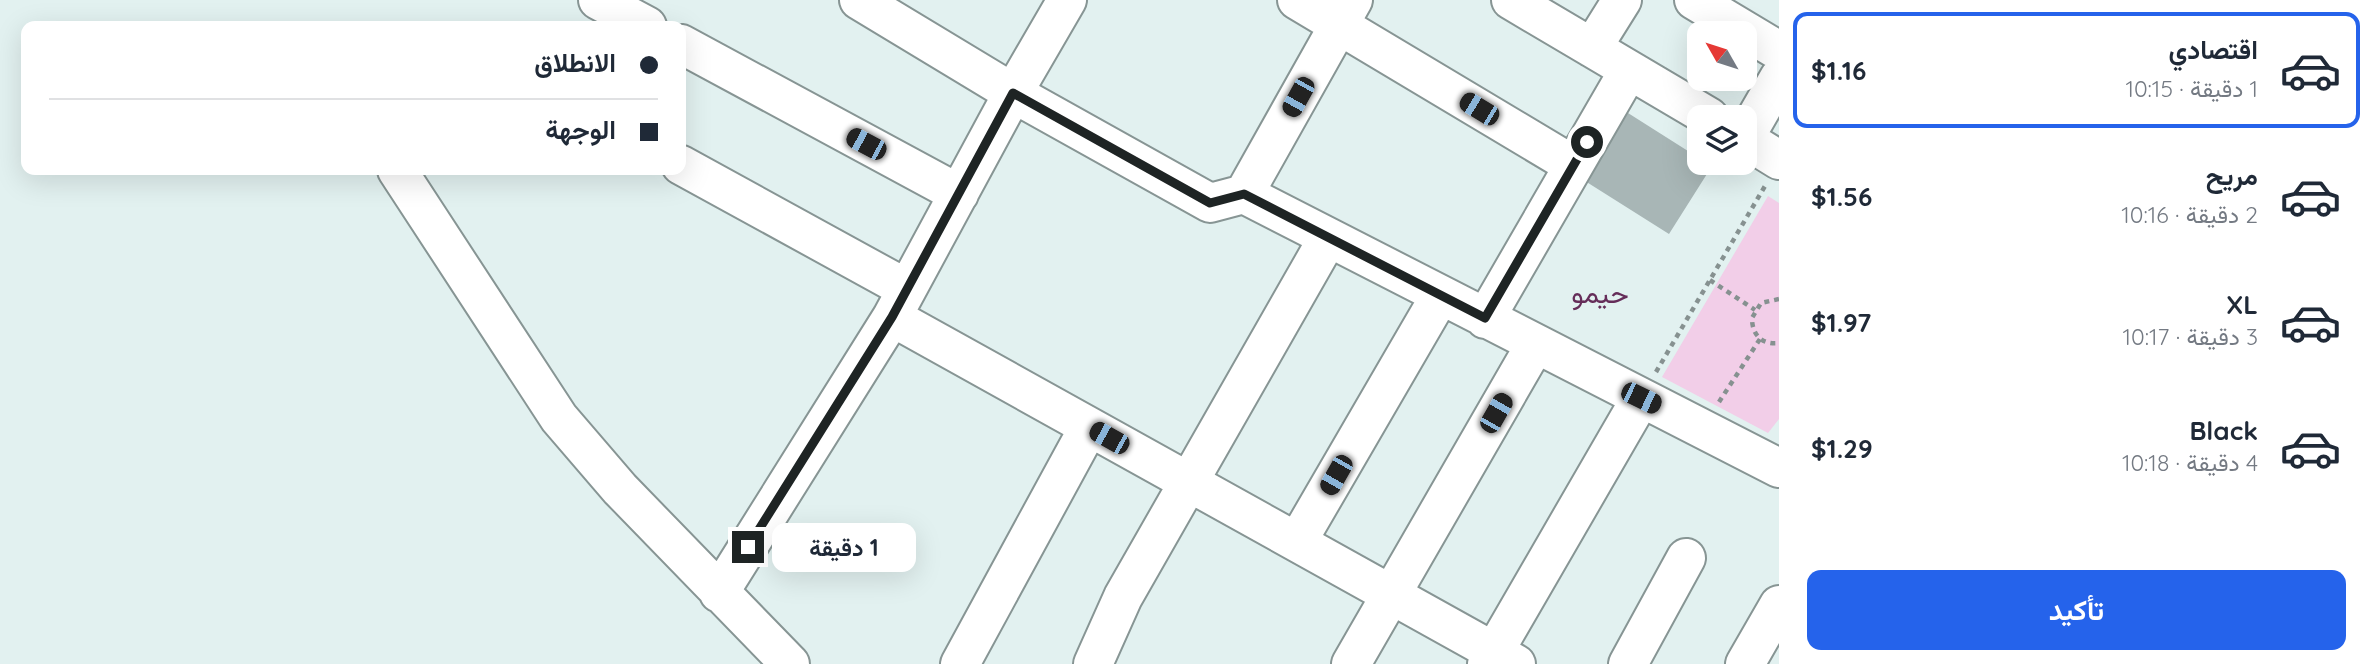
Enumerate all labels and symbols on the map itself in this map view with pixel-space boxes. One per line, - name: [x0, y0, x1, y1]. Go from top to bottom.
- north arrow: [1687, 21, 1757, 91]
- car: [1279, 74, 1318, 120]
- car: [1456, 89, 1503, 129]
- car: [843, 125, 890, 163]
- route start: [1571, 126, 1603, 158]
- district label: حيمو: [1571, 275, 1629, 311]
- car: [1618, 379, 1665, 417]
- car: [1477, 390, 1516, 436]
- car: [1086, 419, 1133, 457]
- car: [1317, 452, 1356, 498]
- callout: 1 دقيقة: [772, 522, 916, 572]
- route end: [732, 531, 764, 563]

